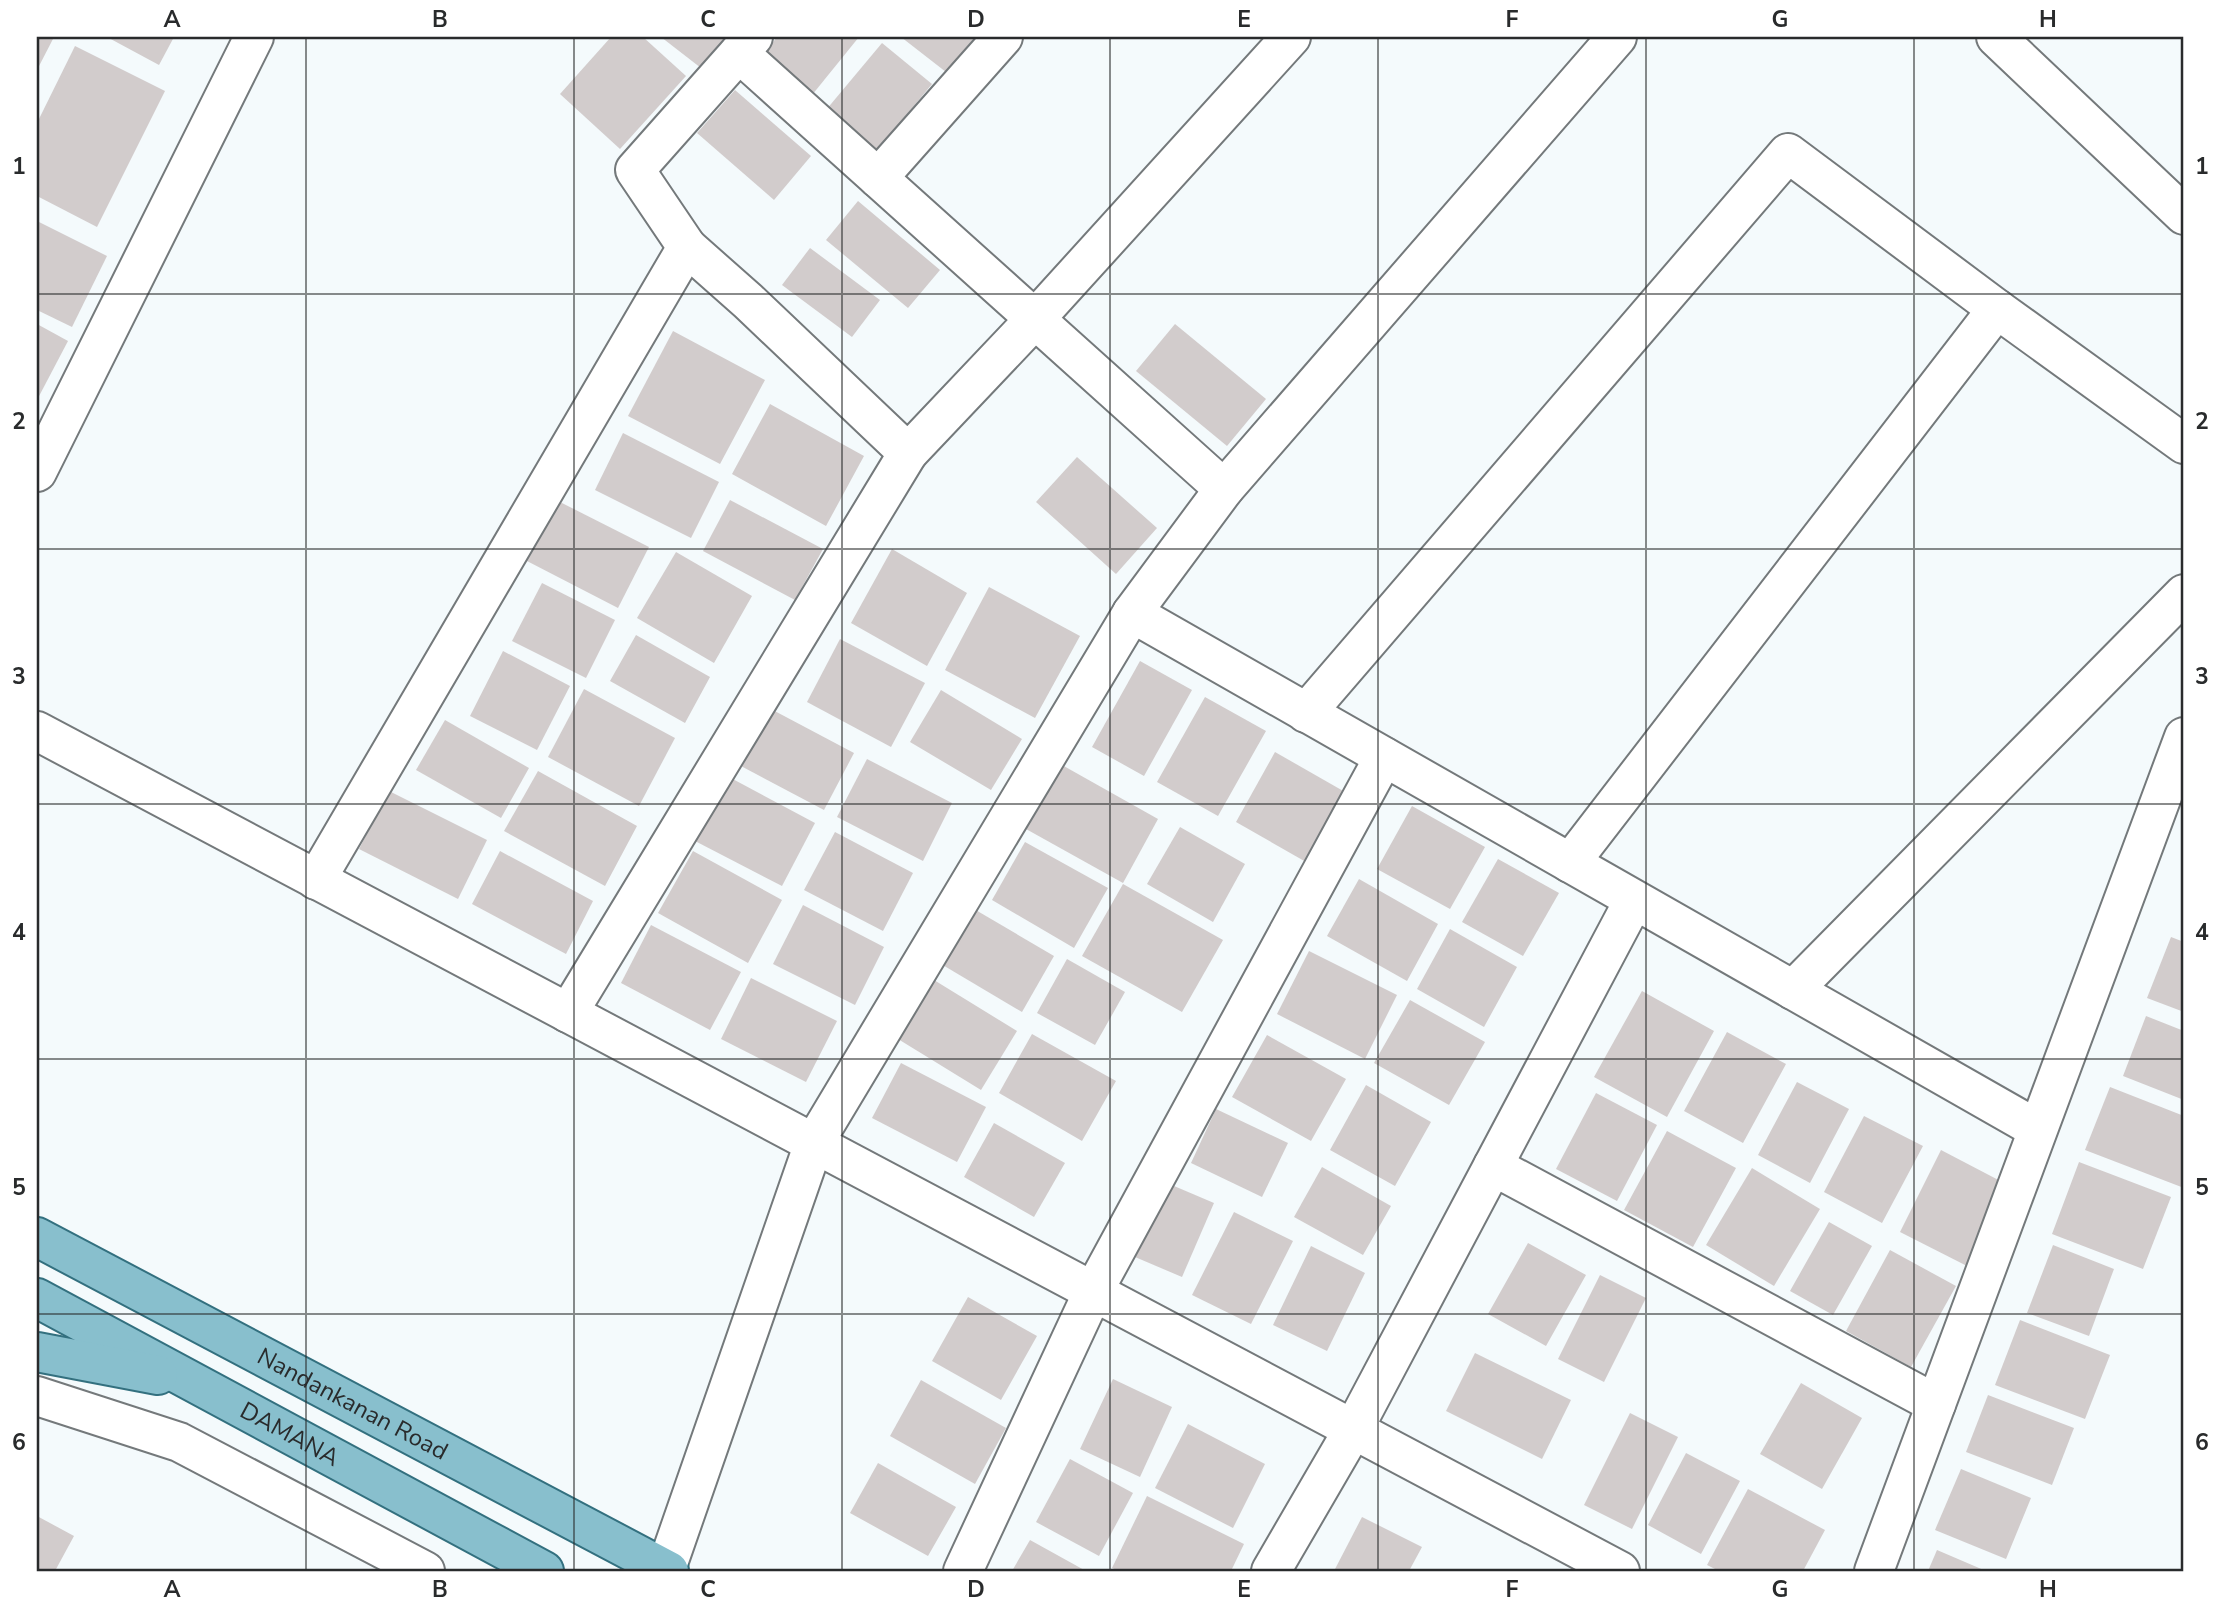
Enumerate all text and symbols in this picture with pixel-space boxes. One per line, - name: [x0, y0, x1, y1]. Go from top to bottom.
- text: A: [163, 4, 181, 35]
- text: B: [432, 4, 448, 35]
- text: C: [700, 4, 716, 35]
- text: D: [967, 4, 985, 35]
- text: E: [1237, 4, 1251, 35]
- text: F: [1506, 4, 1519, 35]
- text: G: [1772, 4, 1788, 35]
- text: H: [2039, 4, 2057, 35]
- text: 1: [12, 151, 26, 182]
- text: 1: [2195, 151, 2209, 182]
- text: 2: [12, 406, 26, 437]
- text: 2: [2195, 406, 2209, 437]
- text: 3: [12, 661, 26, 692]
- text: 3: [2195, 661, 2209, 692]
- text: 4: [12, 917, 26, 948]
- text: 4: [2195, 917, 2209, 948]
- text: 5: [12, 1172, 26, 1203]
- text: 5: [2195, 1172, 2209, 1203]
- street label: Nandankanan Road: [252, 1340, 453, 1467]
- street label: DAMANA: [234, 1394, 345, 1474]
- text: 6: [12, 1427, 26, 1458]
- text: 6: [2195, 1427, 2209, 1458]
- text: A: [163, 1574, 181, 1605]
- text: B: [432, 1574, 448, 1605]
- text: C: [700, 1574, 716, 1605]
- text: D: [967, 1574, 985, 1605]
- text: E: [1237, 1574, 1251, 1605]
- text: F: [1506, 1574, 1519, 1605]
- text: G: [1772, 1574, 1788, 1605]
- text: H: [2039, 1574, 2057, 1605]

